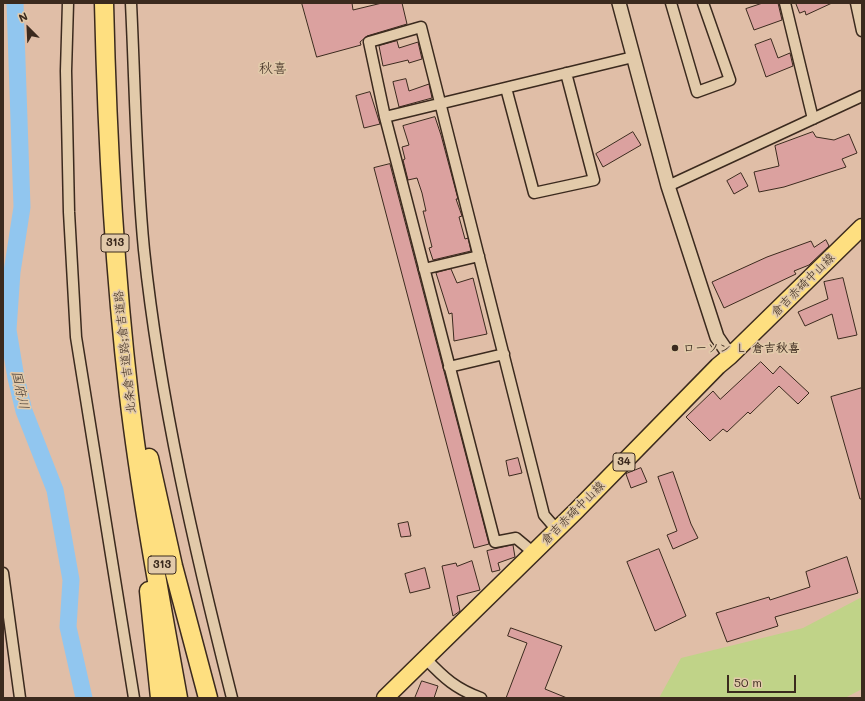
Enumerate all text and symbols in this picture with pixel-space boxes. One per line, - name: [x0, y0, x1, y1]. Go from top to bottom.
- north arrow: [8, 8, 48, 48]
- text: N: [16, 8, 30, 25]
- district label: 秋喜: [259, 61, 287, 77]
- road number: 313: [101, 234, 129, 252]
- street label: 倉吉赤碕中山線: [768, 250, 838, 320]
- street label: 北条倉吉道路;倉吉道路: [111, 290, 139, 414]
- place label: ローソン Ｌ 倉吉秋喜: [683, 341, 800, 355]
- marker: ローソン Ｌ 倉吉秋喜: [670, 343, 680, 353]
- water label: 国府川: [8, 369, 32, 411]
- road number: 34: [613, 453, 635, 471]
- street label: 倉吉赤碕中山線: [538, 478, 608, 548]
- road number: 313: [148, 556, 176, 574]
- scale bar: [729, 667, 798, 693]
- text: 50 m: [734, 674, 762, 690]

